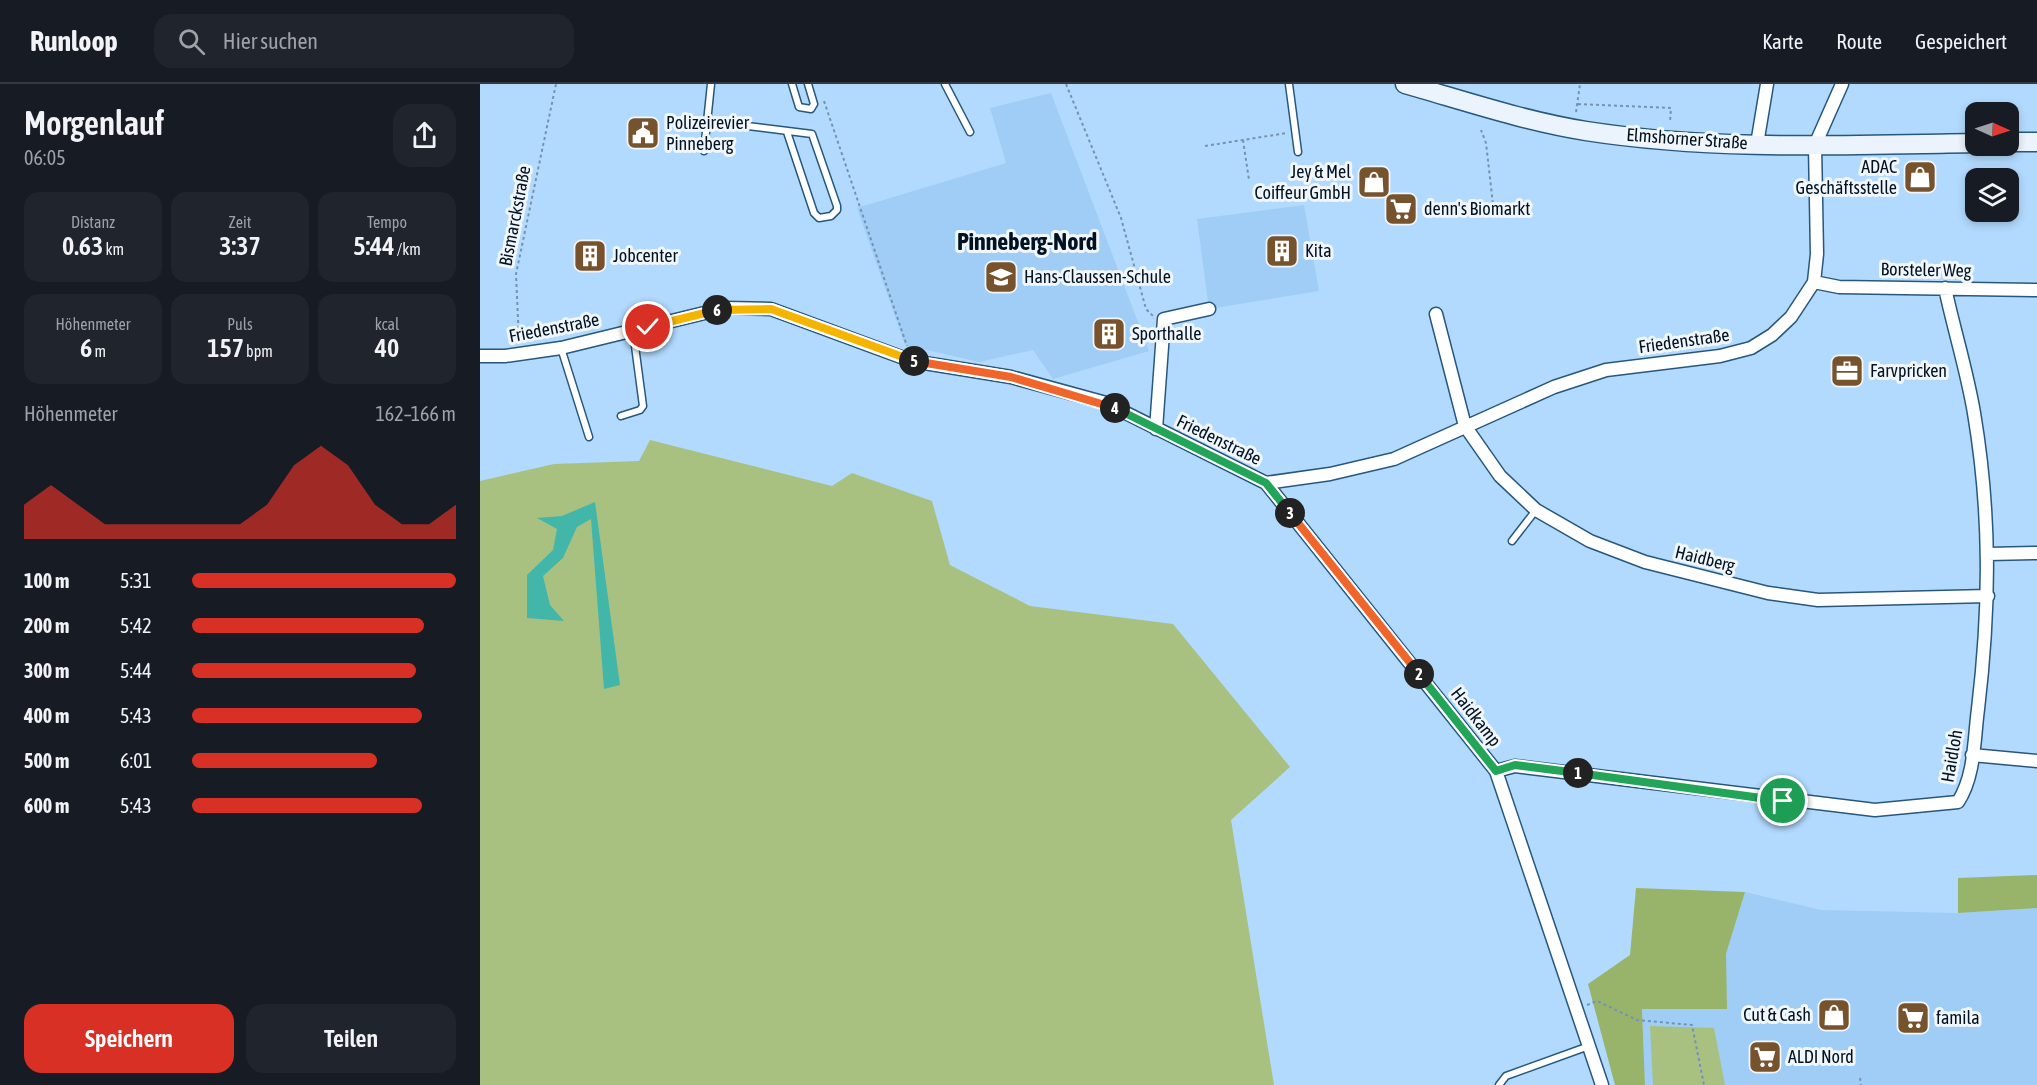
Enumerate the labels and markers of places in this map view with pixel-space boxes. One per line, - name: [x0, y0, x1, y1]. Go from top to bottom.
- place label: Polizeirevier Pinneberg: [666, 112, 750, 154]
- public building icon: Polizeirevier Pinneberg: [625, 115, 661, 151]
- place label: ADAC Geschäftsstelle: [1796, 156, 1897, 198]
- shop icon: ADAC Geschäftsstelle: [1902, 159, 1938, 195]
- place label: Jey & Mel Coiffeur GmbH: [1254, 161, 1351, 203]
- shop icon: Jey & Mel Coiffeur GmbH: [1356, 164, 1392, 200]
- supermarket icon: denn's Biomarkt: [1383, 191, 1419, 227]
- place label: denn's Biomarkt: [1424, 198, 1530, 219]
- building icon: Kita: [1264, 233, 1300, 269]
- building icon: Jobcenter: [572, 238, 608, 274]
- place label: Kita: [1305, 240, 1332, 261]
- place label: Jobcenter: [613, 245, 678, 266]
- school or university icon: Hans-Claussen-Schule: [983, 259, 1019, 295]
- place label: Hans-Claussen-Schule: [1024, 266, 1171, 287]
- pin: 6: [702, 295, 732, 325]
- pin: [622, 301, 673, 352]
- building icon: Sporthalle: [1091, 316, 1127, 352]
- place label: Sporthalle: [1132, 323, 1202, 344]
- pin: 5: [899, 346, 929, 376]
- office icon: Farvpricken: [1829, 353, 1865, 389]
- place label: Farvpricken: [1870, 360, 1947, 381]
- pin: 4: [1100, 393, 1130, 423]
- pin: 3: [1275, 498, 1305, 528]
- pin: 2: [1404, 659, 1434, 689]
- pin: 1: [1563, 758, 1593, 788]
- pin: [1757, 775, 1808, 826]
- shop icon: Cut & Cash: [1816, 997, 1852, 1033]
- supermarket icon: famila: [1895, 1000, 1931, 1036]
- place label: Cut & Cash: [1743, 1004, 1811, 1025]
- place label: famila: [1936, 1007, 1980, 1028]
- supermarket icon: ALDI Nord: [1747, 1039, 1783, 1075]
- place label: ALDI Nord: [1788, 1046, 1854, 1067]

